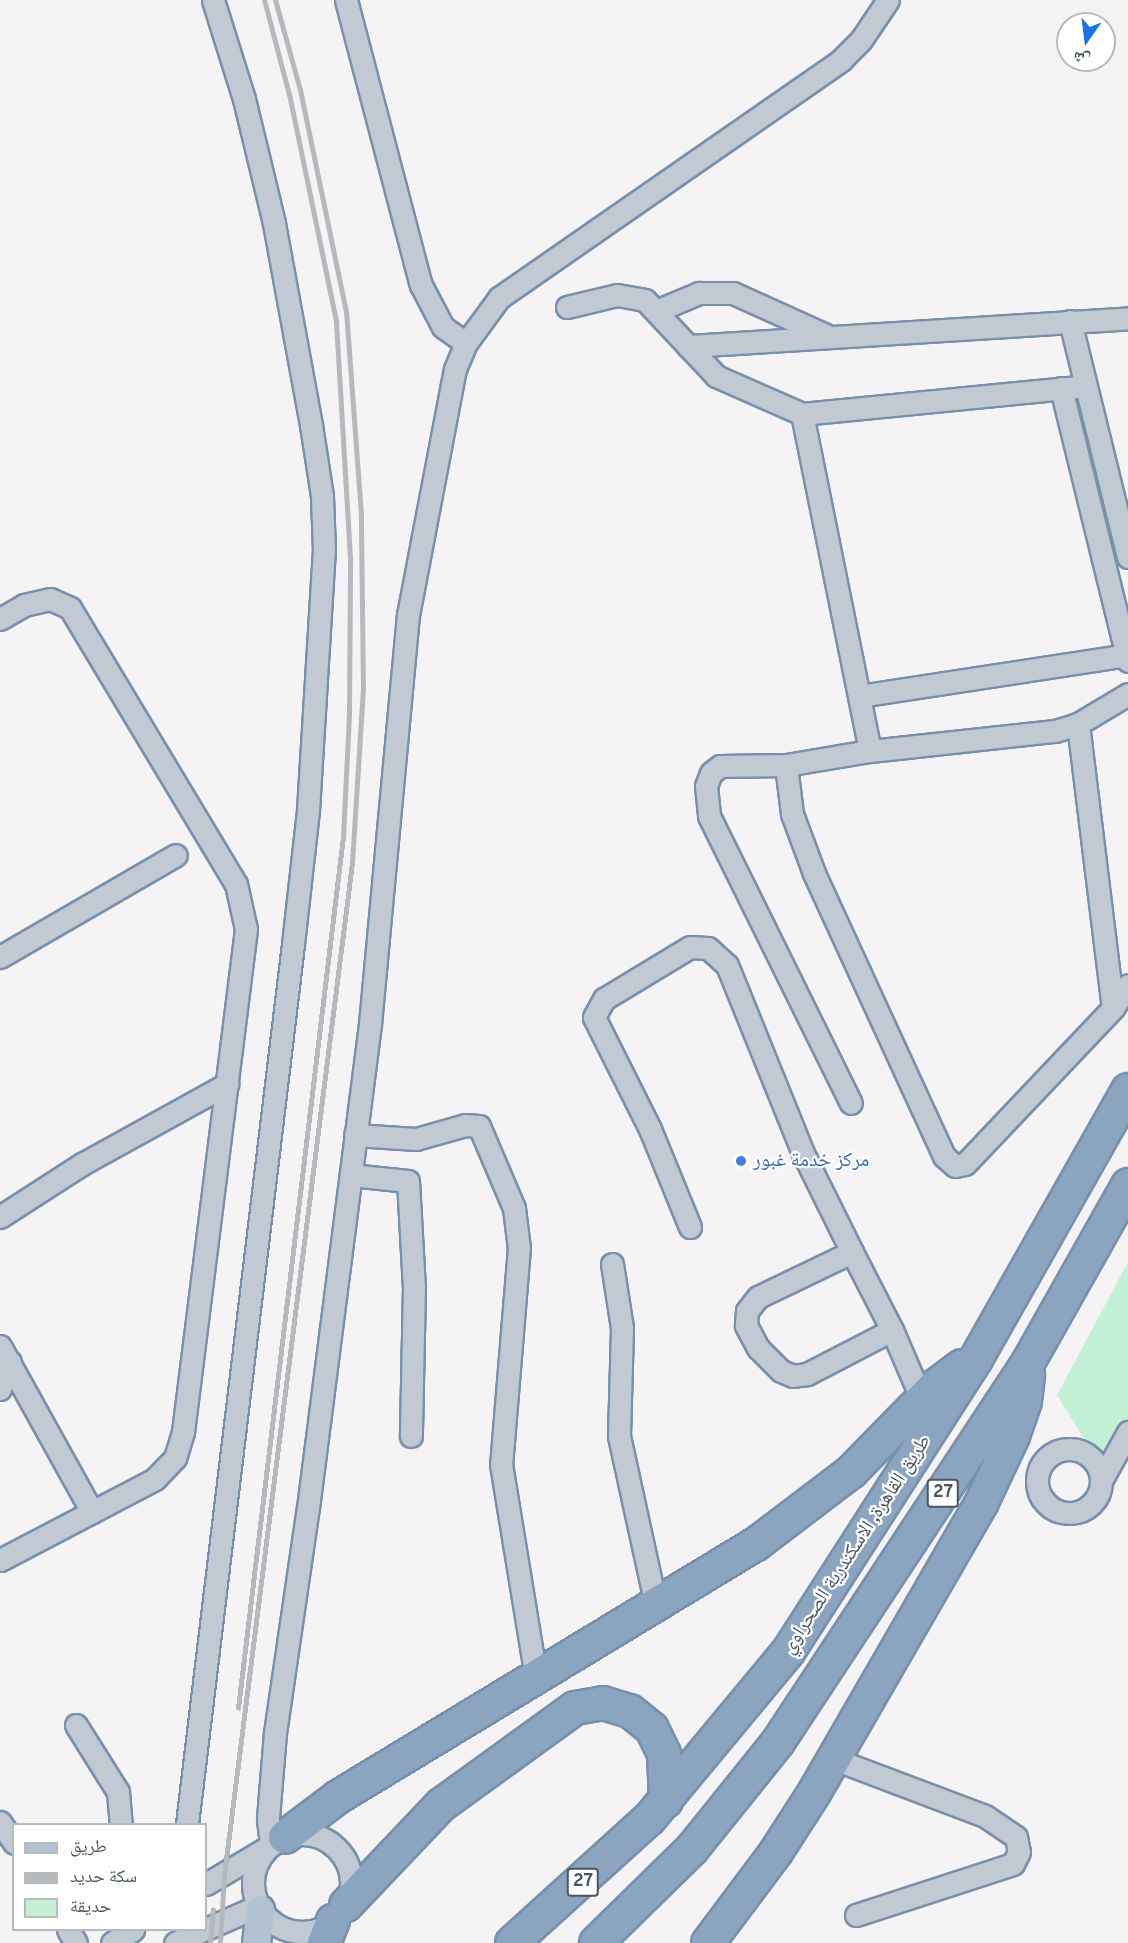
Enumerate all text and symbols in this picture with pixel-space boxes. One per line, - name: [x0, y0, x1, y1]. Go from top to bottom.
- north arrow: [1056, 12, 1116, 72]
- text: ش: [1071, 46, 1093, 69]
- place label: مركز خدمة غبور: [753, 1149, 869, 1173]
- marker: مركز خدمة غبور: [734, 1154, 748, 1168]
- street label: طريق القاهرة, الاسكندرية الصحراوي: [777, 1431, 937, 1659]
- road number: 27: [926, 1478, 960, 1508]
- legend: [12, 1823, 207, 1931]
- text: طريق: [70, 1836, 107, 1859]
- text: سكة حديد: [70, 1866, 137, 1889]
- road number: 27: [566, 1867, 600, 1897]
- text: حديقة: [70, 1896, 111, 1919]

